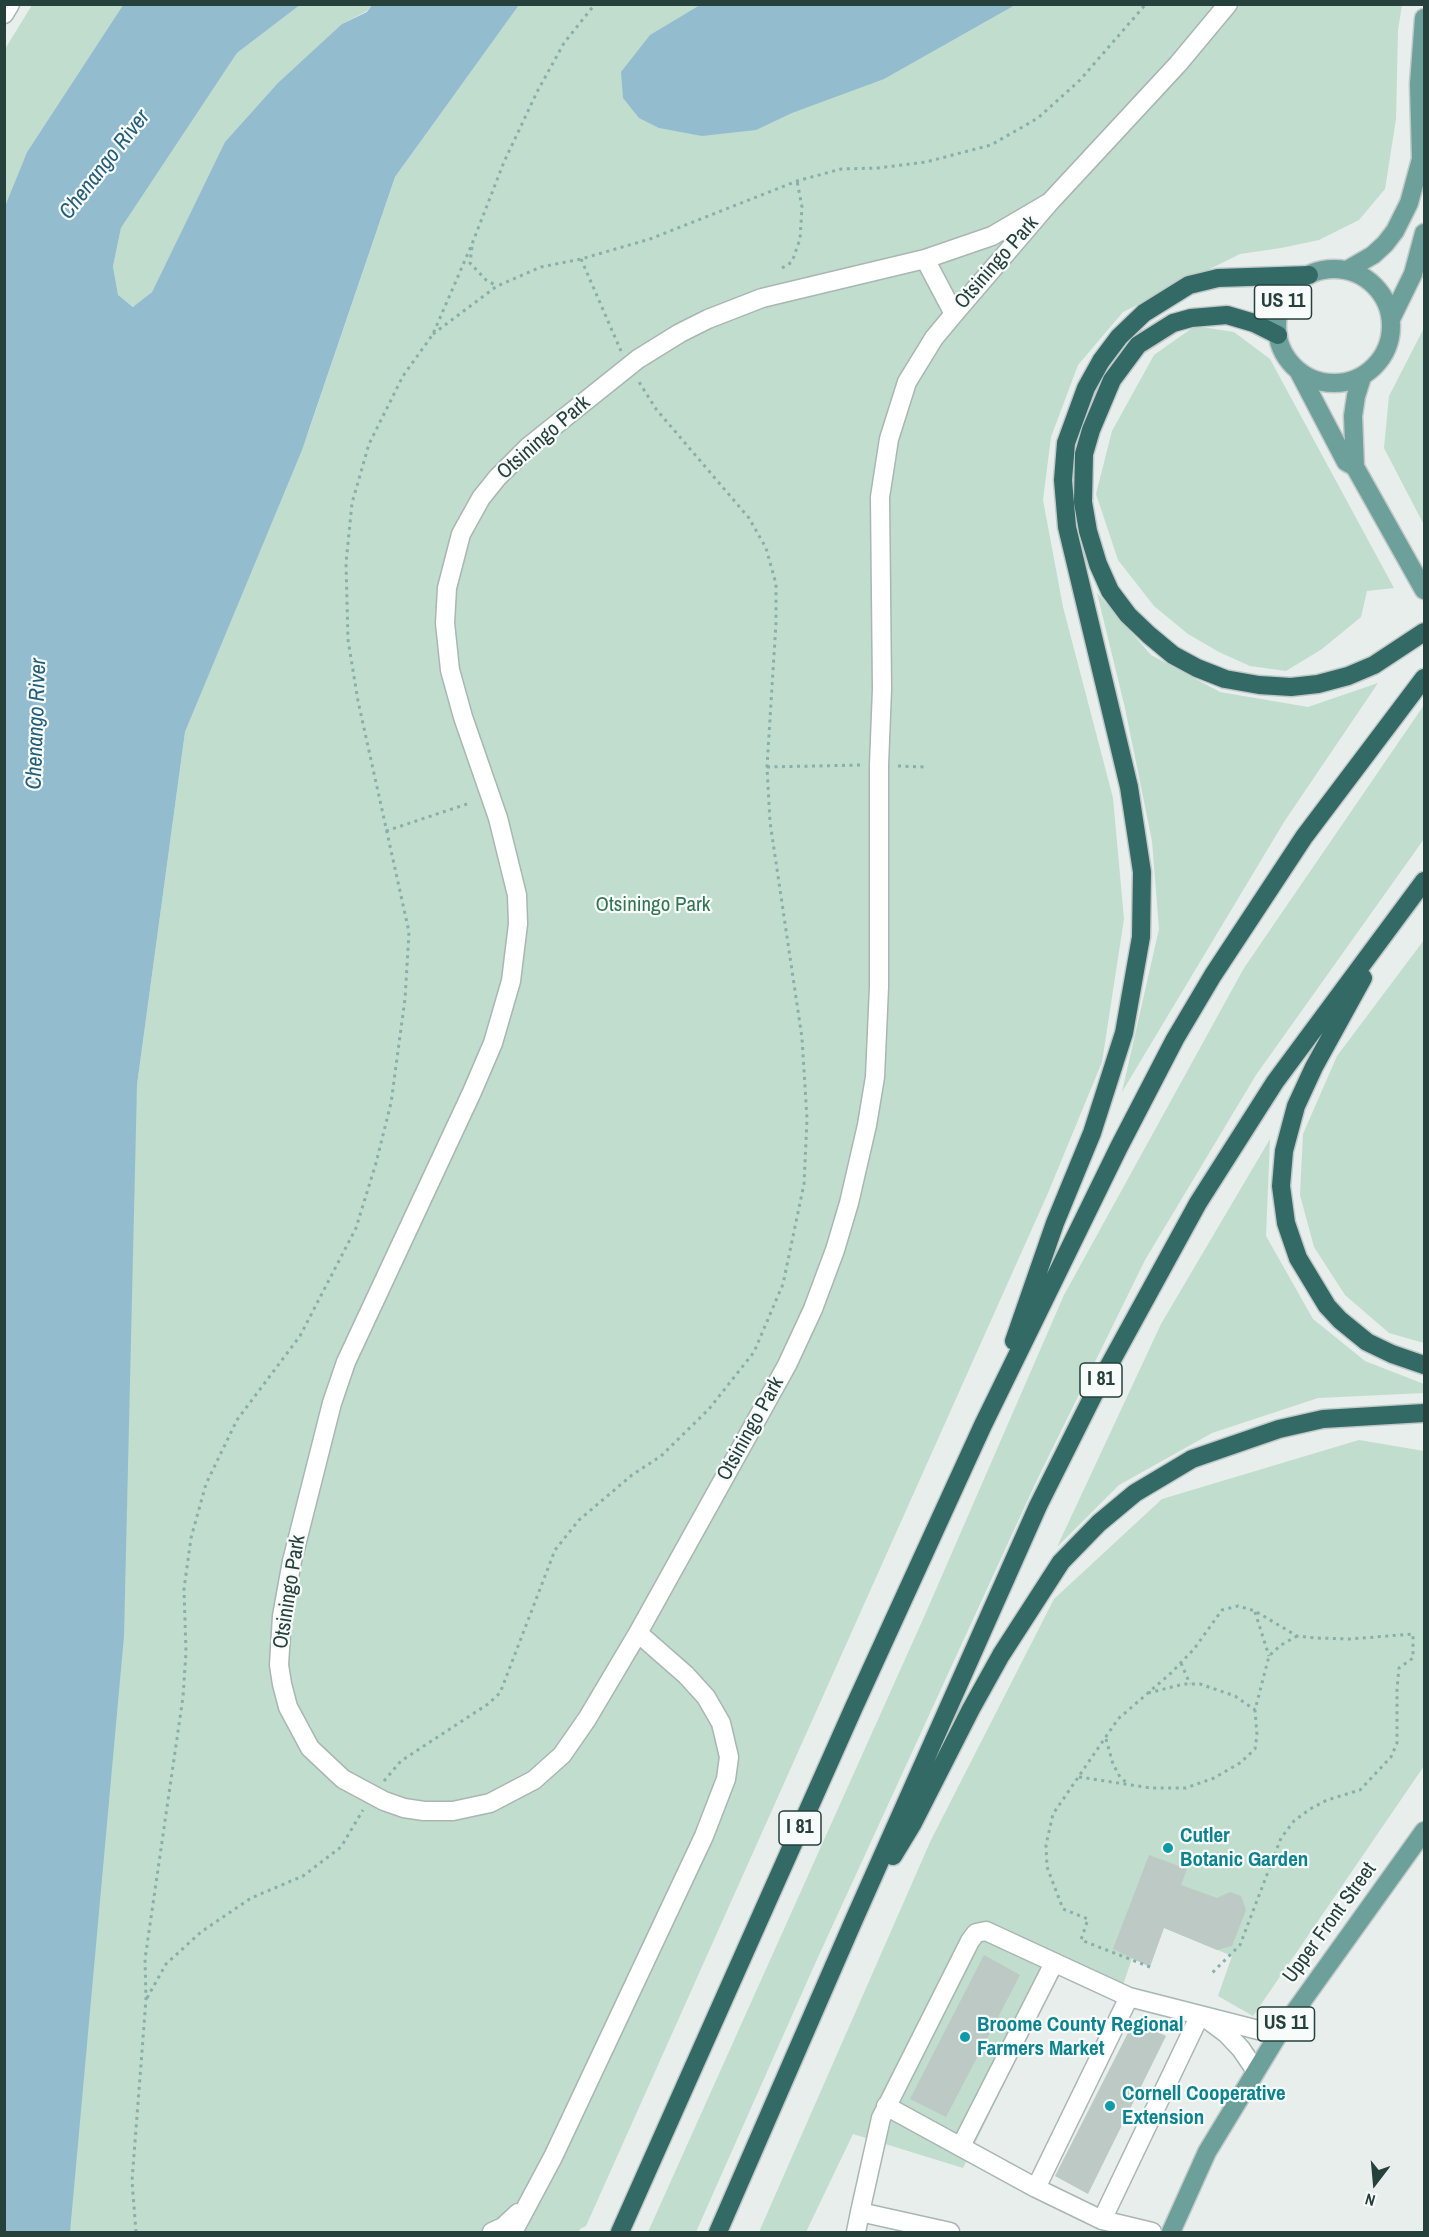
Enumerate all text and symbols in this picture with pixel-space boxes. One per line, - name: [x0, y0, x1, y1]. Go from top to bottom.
- water label: Chenango River: [54, 105, 156, 225]
- street label: Otsiningo Park: [950, 211, 1044, 315]
- road number: US 11: [1254, 285, 1312, 319]
- street label: Otsiningo Park: [492, 391, 596, 485]
- water label: Chenango River: [22, 658, 52, 790]
- park label: Otsiningo Park: [596, 892, 710, 918]
- road number: I 81: [1080, 1363, 1122, 1397]
- street label: Otsiningo Park: [712, 1373, 790, 1485]
- street label: Otsiningo Park: [269, 1533, 311, 1651]
- road number: I 81: [779, 1811, 821, 1845]
- place label: Cutler Botanic Garden: [1180, 1823, 1308, 1873]
- marker: Cutler Botanic Garden: [1161, 1841, 1175, 1855]
- street label: Upper Front Street: [1278, 1858, 1382, 1988]
- road number: US 11: [1258, 2007, 1314, 2041]
- place label: Broome County Regional Farmers Market: [977, 2012, 1184, 2062]
- marker: Broome County Regional Farmers Market: [958, 2030, 972, 2044]
- place label: Cornell Cooperative Extension: [1122, 2081, 1286, 2131]
- marker: Cornell Cooperative Extension: [1103, 2099, 1117, 2113]
- north arrow: [1345, 2153, 1405, 2213]
- text: N: [1362, 2188, 1378, 2212]

